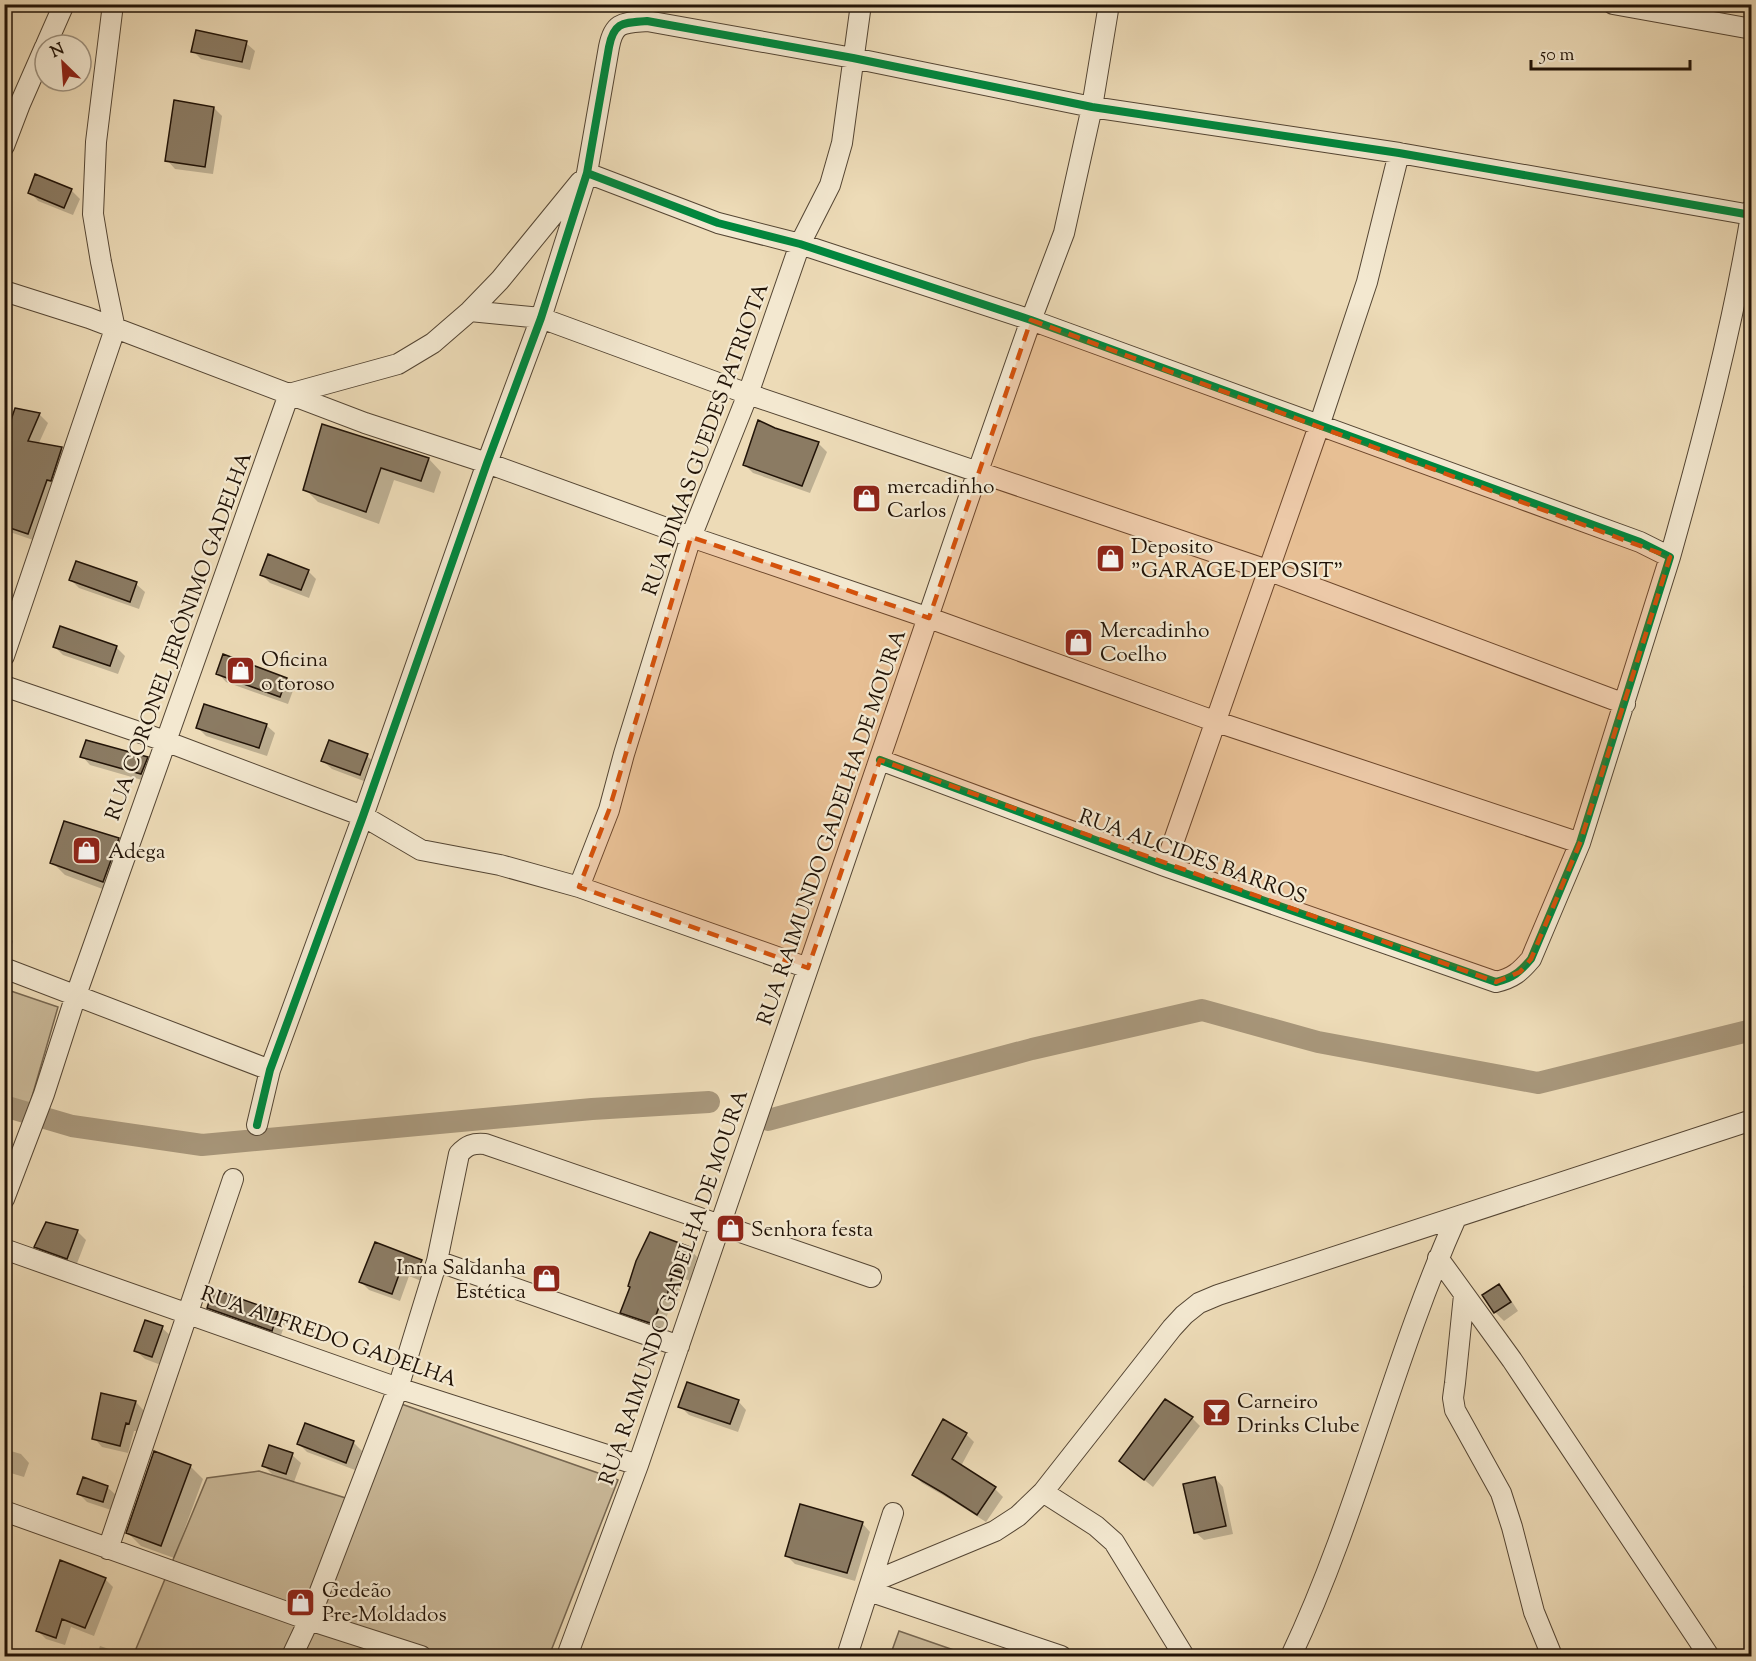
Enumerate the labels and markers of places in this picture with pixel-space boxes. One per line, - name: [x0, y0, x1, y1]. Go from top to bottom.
- place label: mercadinho Carlos: [887, 473, 995, 527]
- shop icon: mercadinho Carlos: [850, 482, 882, 514]
- place label: Deposito "GARAGE DEPOSIT": [1131, 533, 1343, 587]
- shop icon: Deposito "GARAGE DEPOSIT": [1094, 542, 1126, 574]
- place label: Mercadinho Coelho: [1100, 617, 1209, 671]
- shop icon: Mercadinho Coelho: [1063, 626, 1095, 658]
- place label: Oficina o toroso: [261, 646, 335, 700]
- shop icon: Oficina o toroso: [224, 655, 256, 687]
- shop icon: Adega: [71, 835, 103, 867]
- place label: Adega: [108, 838, 166, 868]
- shop icon: Senhora festa: [714, 1213, 746, 1245]
- place label: Senhora festa: [751, 1216, 873, 1246]
- place label: Inna Saldanha Estética: [396, 1254, 526, 1308]
- shop icon: Inna Saldanha Estética: [531, 1263, 563, 1295]
- place label: Carneiro Drinks Clube: [1237, 1388, 1360, 1442]
- bar icon: Carneiro Drinks Clube: [1200, 1397, 1232, 1429]
- place label: Gedeão Pre-Moldados: [322, 1577, 447, 1631]
- shop icon: Gedeão Pre-Moldados: [285, 1586, 317, 1618]

